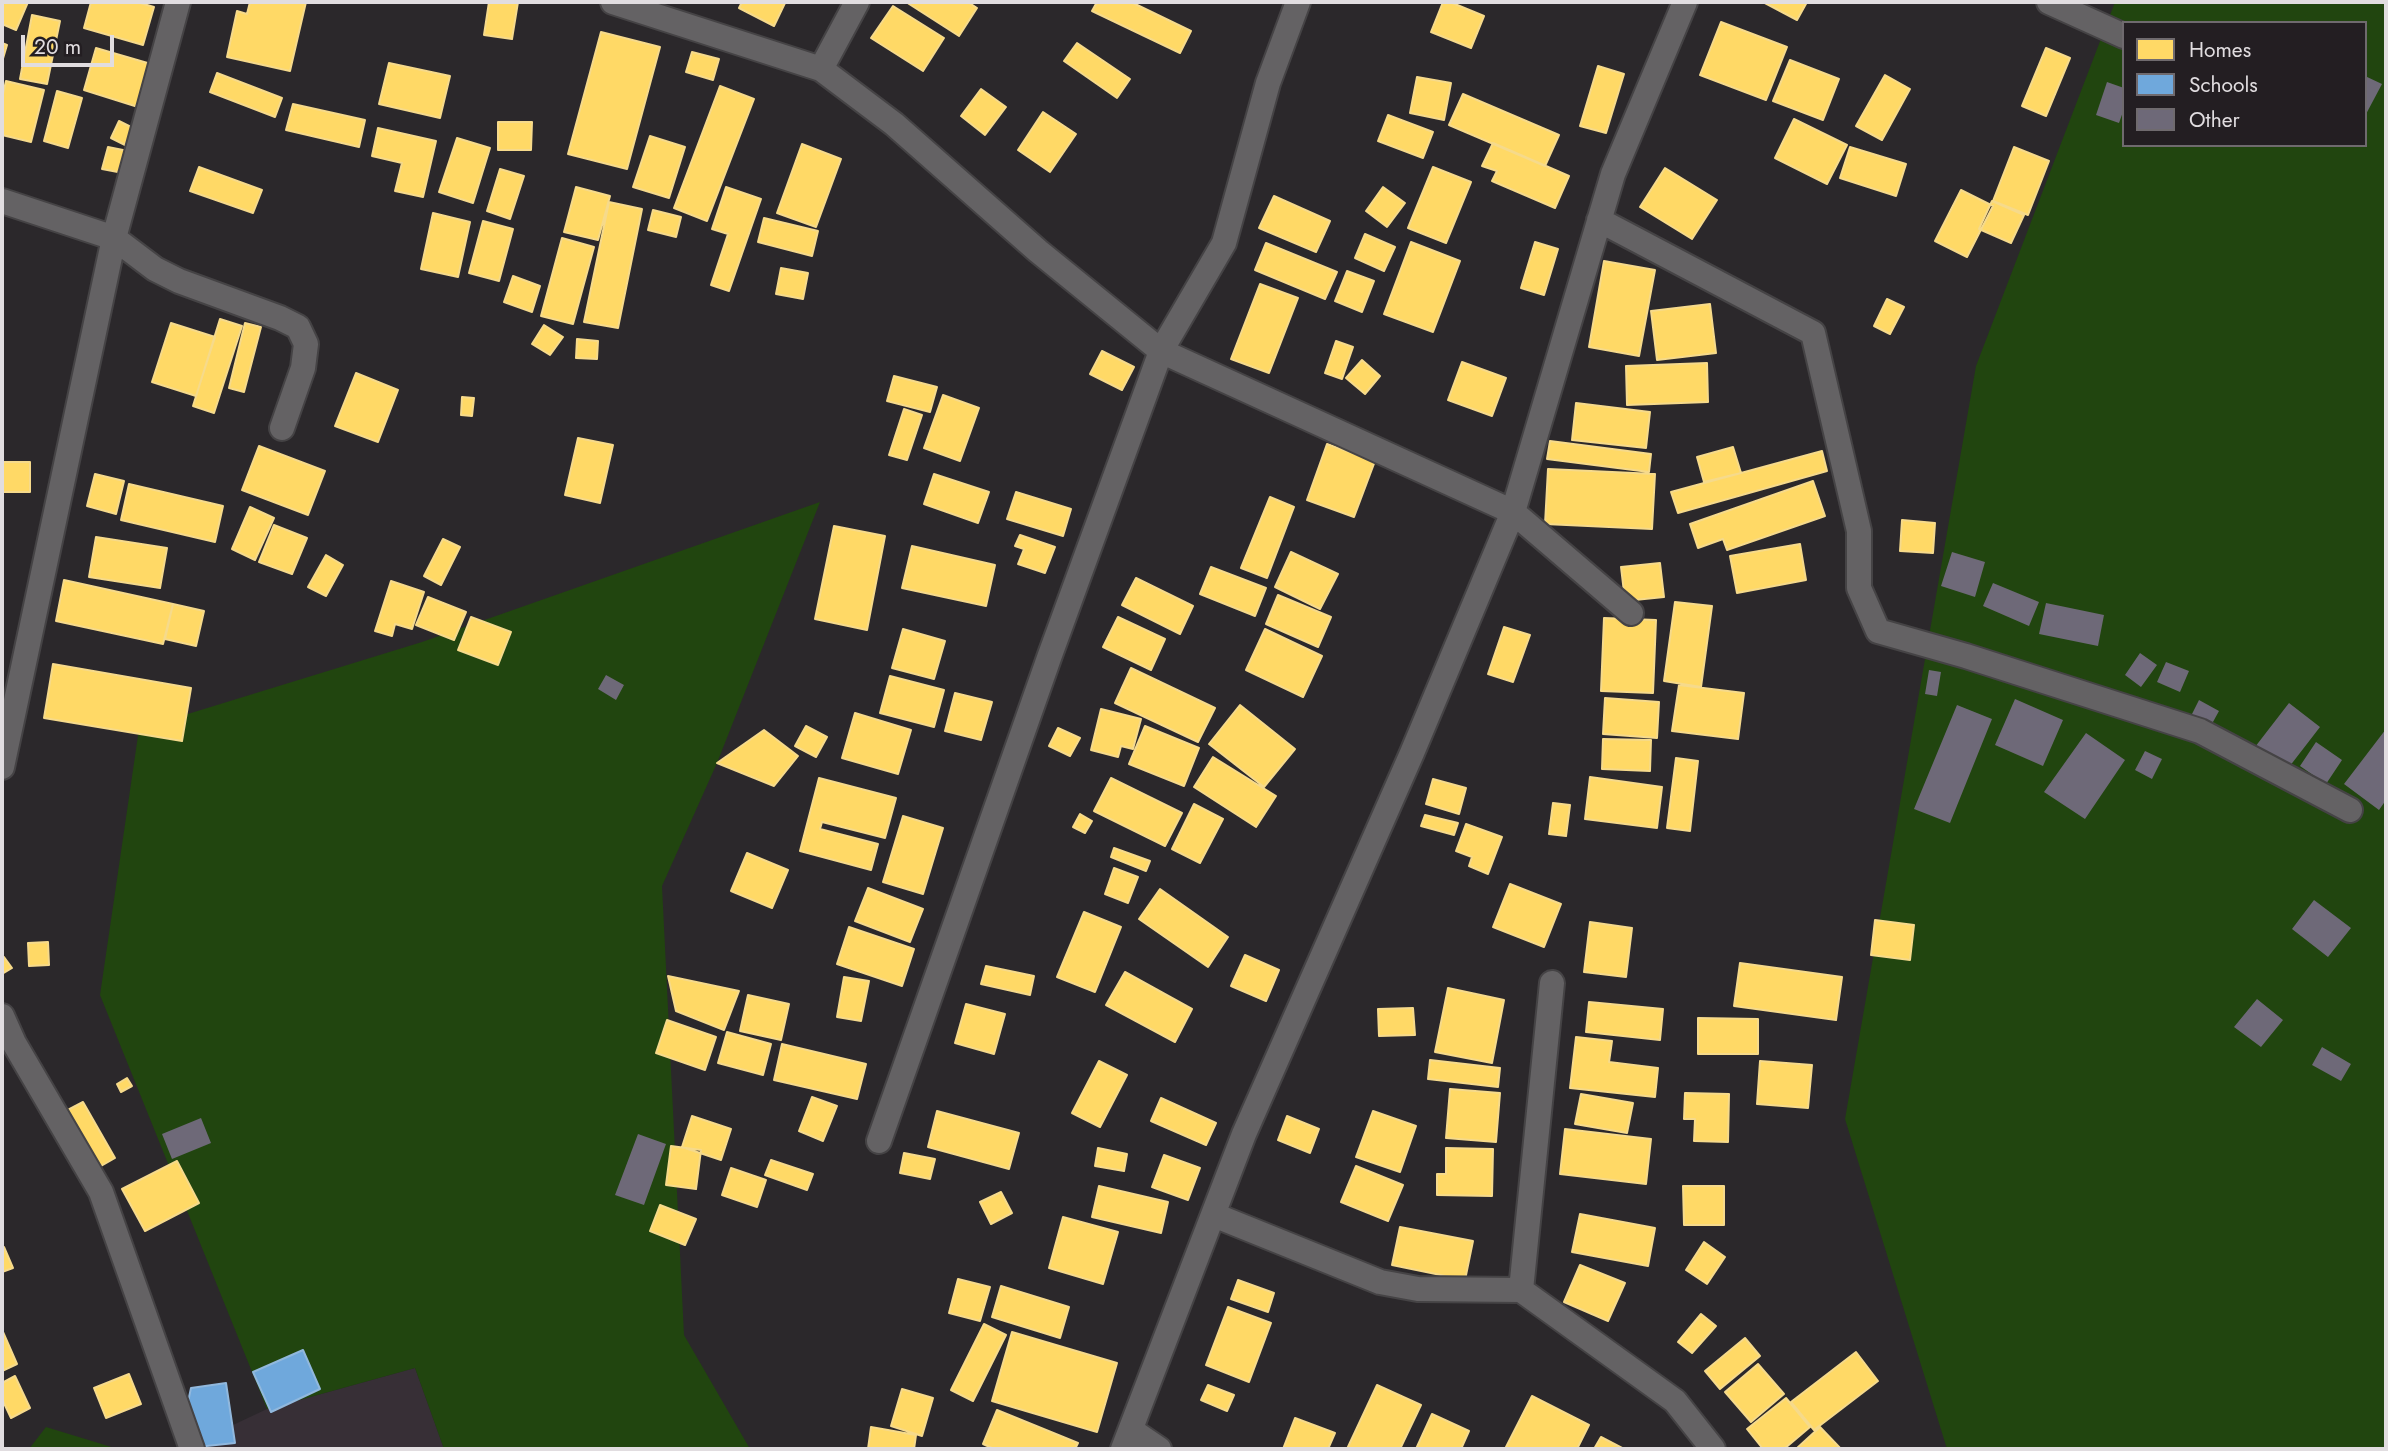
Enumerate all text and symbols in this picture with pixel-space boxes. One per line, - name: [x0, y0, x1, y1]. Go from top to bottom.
- scale bar: [24, 21, 117, 65]
- legend: [2122, 21, 2367, 147]
- text: 20 m: [34, 32, 81, 62]
- text: Homes: [2189, 35, 2251, 65]
- text: Schools: [2189, 70, 2258, 100]
- text: Other: [2189, 105, 2240, 135]

